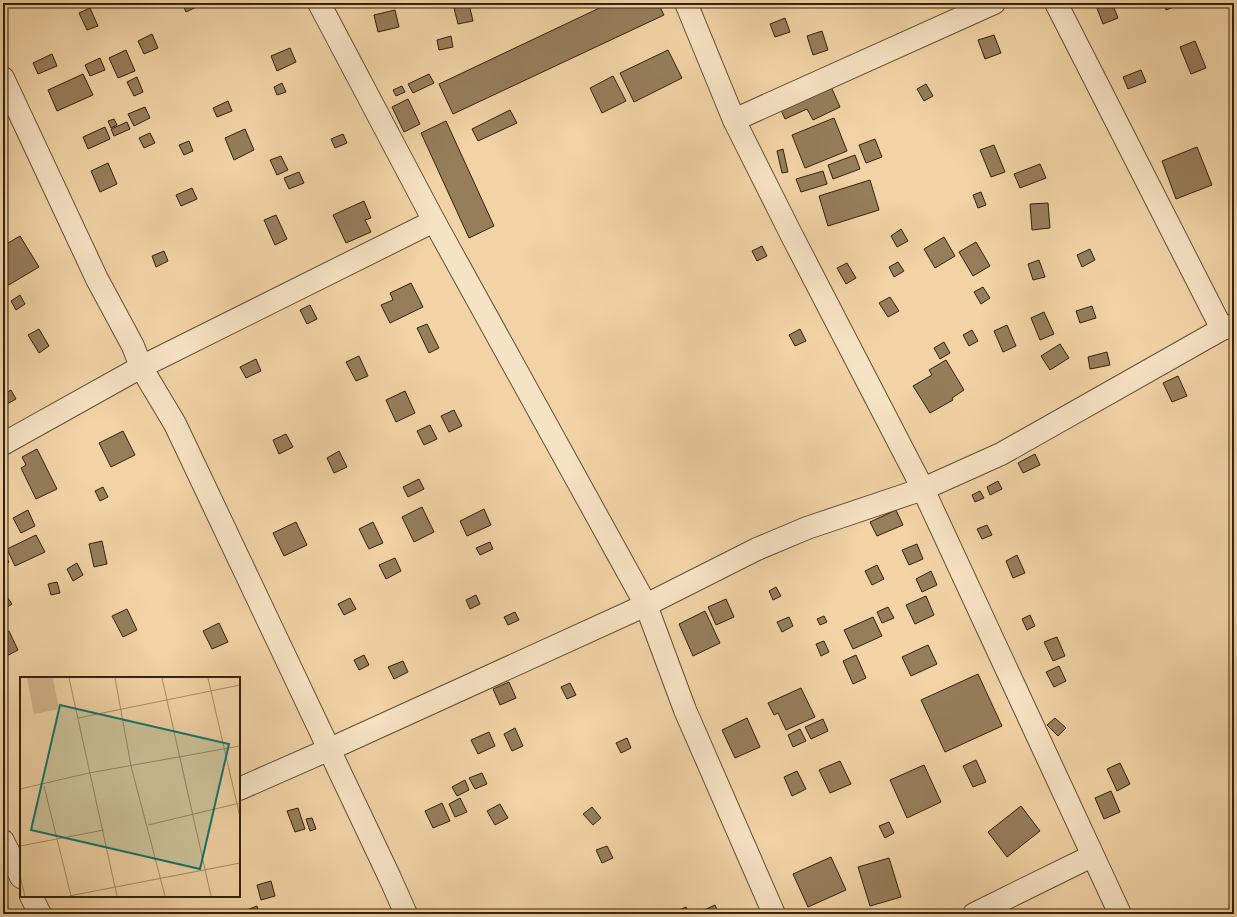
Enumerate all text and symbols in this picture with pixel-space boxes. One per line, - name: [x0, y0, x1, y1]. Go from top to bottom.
- inset map: [20, 677, 240, 897]

